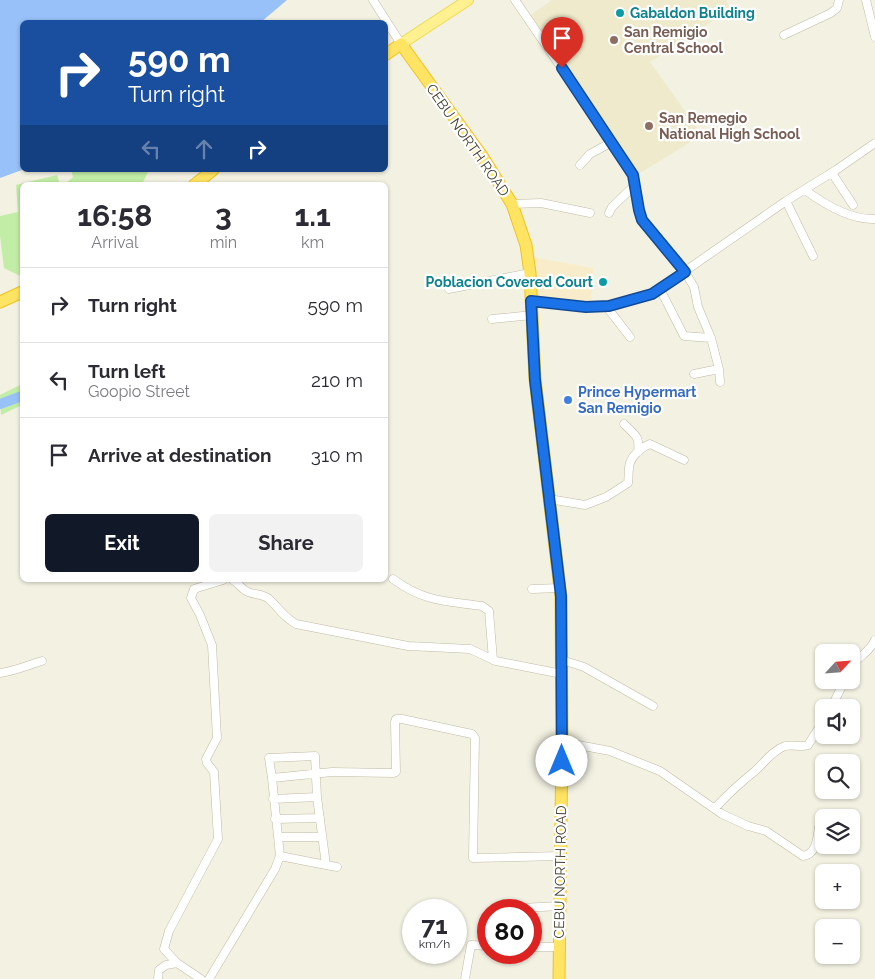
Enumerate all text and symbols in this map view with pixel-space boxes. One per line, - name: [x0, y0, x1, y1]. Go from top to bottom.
- place label: Gabaldon Building: [630, 5, 755, 21]
- marker: Gabaldon Building: [614, 7, 626, 19]
- pin: [541, 17, 583, 68]
- icon: arrive: [548, 24, 576, 52]
- place label: San Remigio Central School: [624, 24, 723, 56]
- marker: San Remigio Central School: [608, 34, 620, 46]
- text: 590 m: [128, 39, 230, 80]
- icon: right: [45, 40, 110, 105]
- text: Turn right: [128, 81, 225, 107]
- street label: CEBU NORTH ROAD: [423, 81, 513, 199]
- place label: San Remegio National High School: [659, 110, 800, 142]
- marker: San Remegio National High School: [643, 120, 655, 132]
- icon: left: [137, 135, 165, 163]
- icon: ahead: [190, 135, 218, 163]
- icon: right: [243, 135, 271, 163]
- text: 16:58: [77, 198, 152, 233]
- text: 3: [215, 198, 232, 233]
- text: 1.1: [294, 198, 331, 233]
- text: Arrival: [91, 233, 138, 252]
- text: min: [210, 233, 237, 252]
- text: km: [301, 233, 324, 252]
- place label: Poblacion Covered Court: [426, 274, 594, 290]
- marker: Poblacion Covered Court: [597, 276, 609, 288]
- icon: right: [45, 291, 73, 319]
- text: Turn right: [88, 294, 177, 316]
- text: 590 m: [308, 294, 363, 316]
- text: Turn left: [88, 360, 165, 382]
- icon: left: [45, 366, 73, 394]
- text: 210 m: [311, 369, 363, 391]
- text: Goopio Street: [88, 382, 190, 401]
- place label: Prince Hypermart San Remigio: [578, 384, 697, 416]
- marker: Prince Hypermart San Remigio: [562, 394, 574, 406]
- icon: arrive: [45, 441, 73, 469]
- text: Arrive at destination: [88, 444, 272, 466]
- text: 310 m: [311, 444, 363, 466]
- button: Exit: [45, 514, 199, 572]
- button: Share: [209, 514, 363, 572]
- north arrow: [815, 644, 860, 689]
- map controls: [815, 644, 860, 964]
- button: sound: [815, 699, 860, 744]
- position arrow: [535, 734, 587, 786]
- button: search: [815, 754, 860, 799]
- street label: CEBU NORTH ROAD: [551, 805, 569, 939]
- button: layers: [815, 809, 860, 854]
- button: +: [815, 864, 860, 909]
- speed limit sign: 80: [477, 899, 542, 964]
- text: 71: [421, 910, 448, 940]
- button: −: [815, 919, 860, 964]
- text: km/h: [419, 937, 450, 951]

